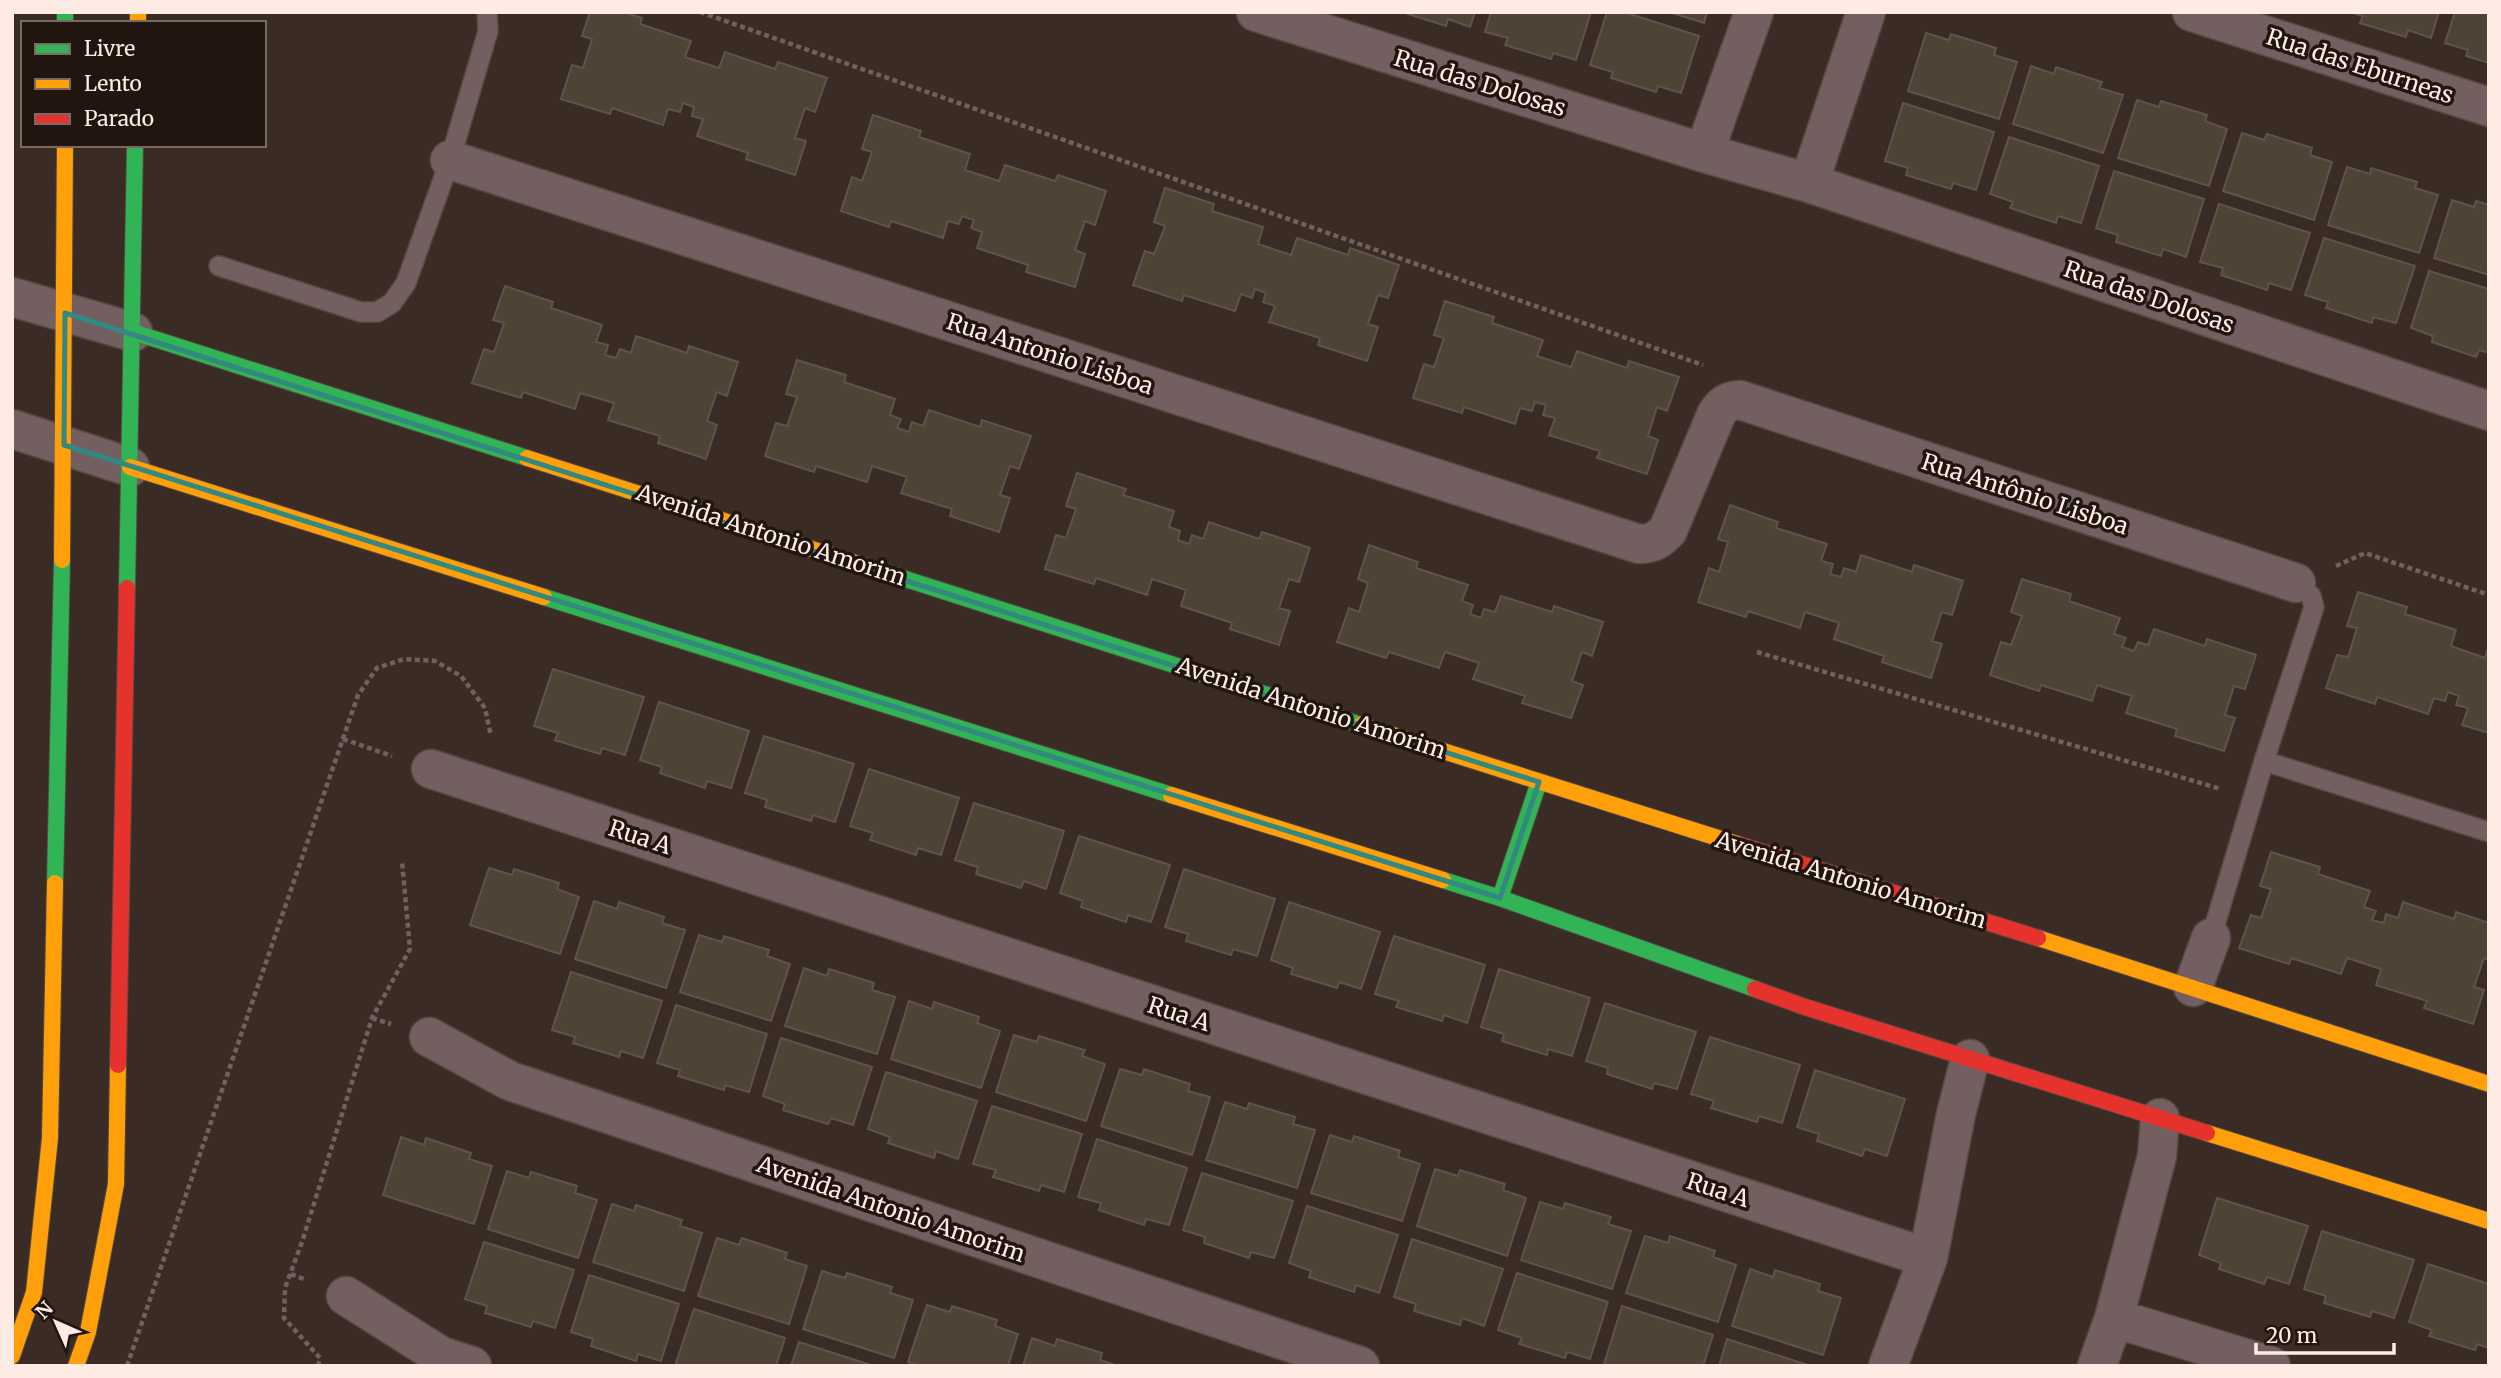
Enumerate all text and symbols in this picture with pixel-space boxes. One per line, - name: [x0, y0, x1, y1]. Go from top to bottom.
- legend: [21, 21, 266, 147]
- street label: Rua das Eburneas: [2263, 22, 2457, 109]
- text: Livre: [84, 35, 135, 62]
- street label: Rua das Dolosas: [1391, 43, 1570, 122]
- text: Lento: [84, 70, 142, 97]
- text: Parado: [84, 105, 154, 132]
- street label: Rua das Dolosas: [2060, 254, 2238, 339]
- street label: Rua Antonio Lisboa: [943, 306, 1157, 401]
- street label: Rua Antônio Lisboa: [1918, 446, 2132, 541]
- street label: Avenida Antonio Amorim: [632, 477, 910, 592]
- street label: Avenida Antonio Amorim: [1172, 650, 1450, 765]
- street label: Rua A: [605, 813, 676, 860]
- street label: Avenida Antonio Amorim: [1711, 824, 1990, 935]
- street label: Rua A: [1144, 990, 1215, 1037]
- street label: Avenida Antonio Amorim: [752, 1149, 1029, 1268]
- street label: Rua A: [1683, 1166, 1754, 1213]
- north arrow: [21, 1287, 91, 1357]
- text: N: [30, 1296, 58, 1324]
- scale bar: [2256, 1312, 2394, 1356]
- text: 20 m: [2266, 1322, 2318, 1349]

